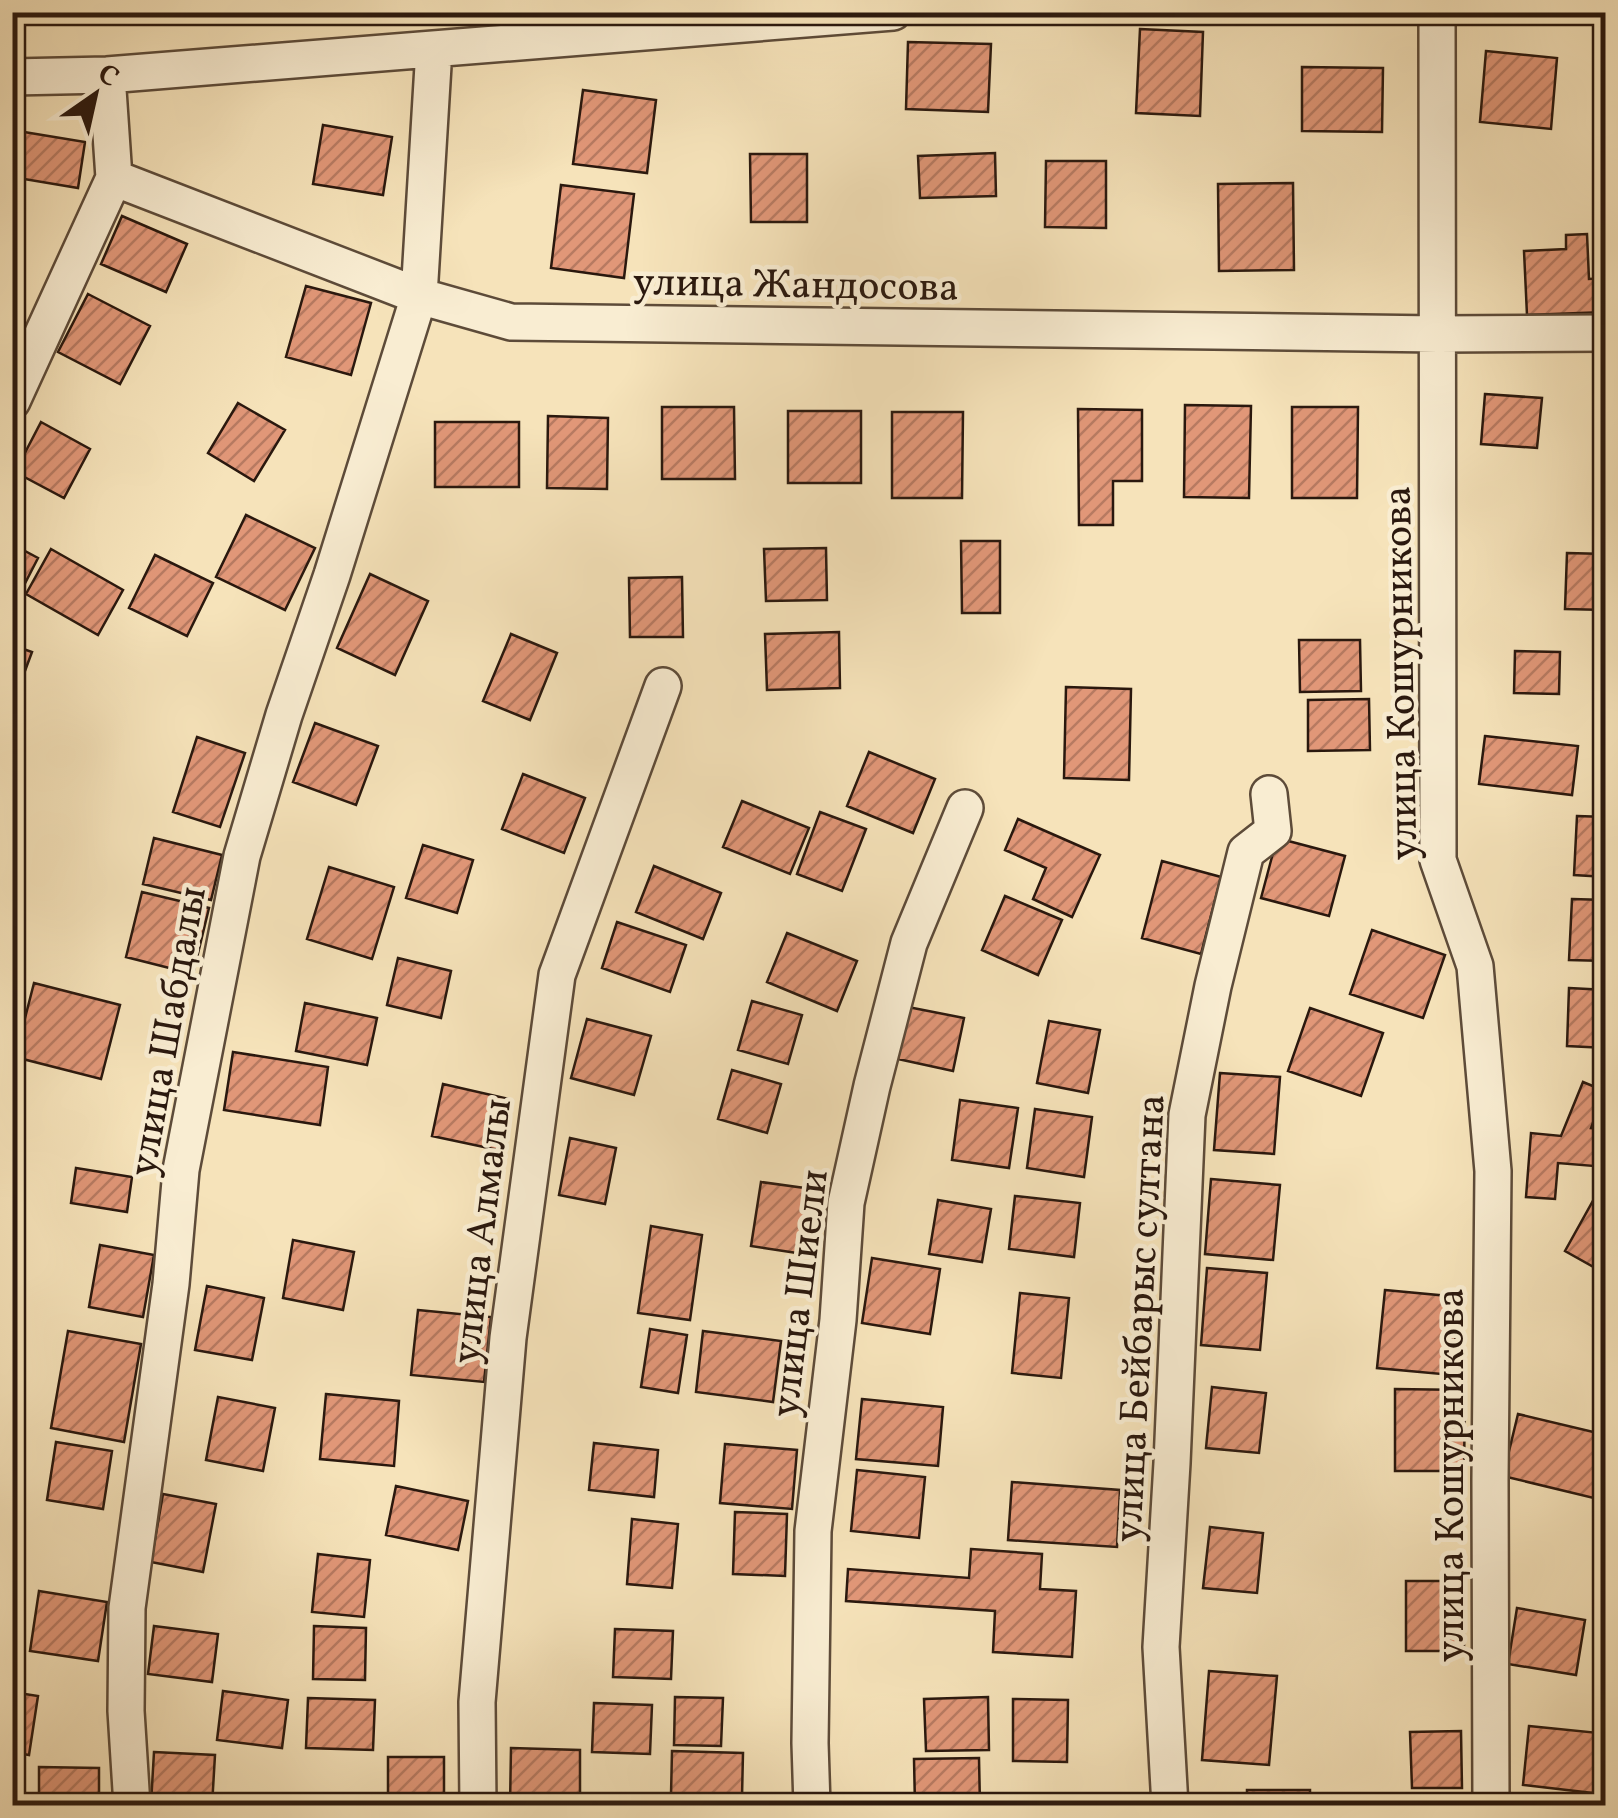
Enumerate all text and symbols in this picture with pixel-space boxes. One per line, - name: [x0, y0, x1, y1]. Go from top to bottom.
- north arrow: [45, 45, 145, 145]
- text: С: [89, 55, 126, 98]
- street label: улица Жандосова: [633, 256, 959, 318]
- street label: улица Кошурникова: [1372, 485, 1434, 861]
- street label: улица Шабдалы: [117, 882, 223, 1181]
- street label: улица Бейбарыс султана: [1102, 1093, 1182, 1544]
- street label: улица Алмалы: [440, 1096, 528, 1367]
- street label: улица Шиели: [759, 1166, 845, 1421]
- street label: улица Кошурникова: [1425, 1288, 1481, 1662]

